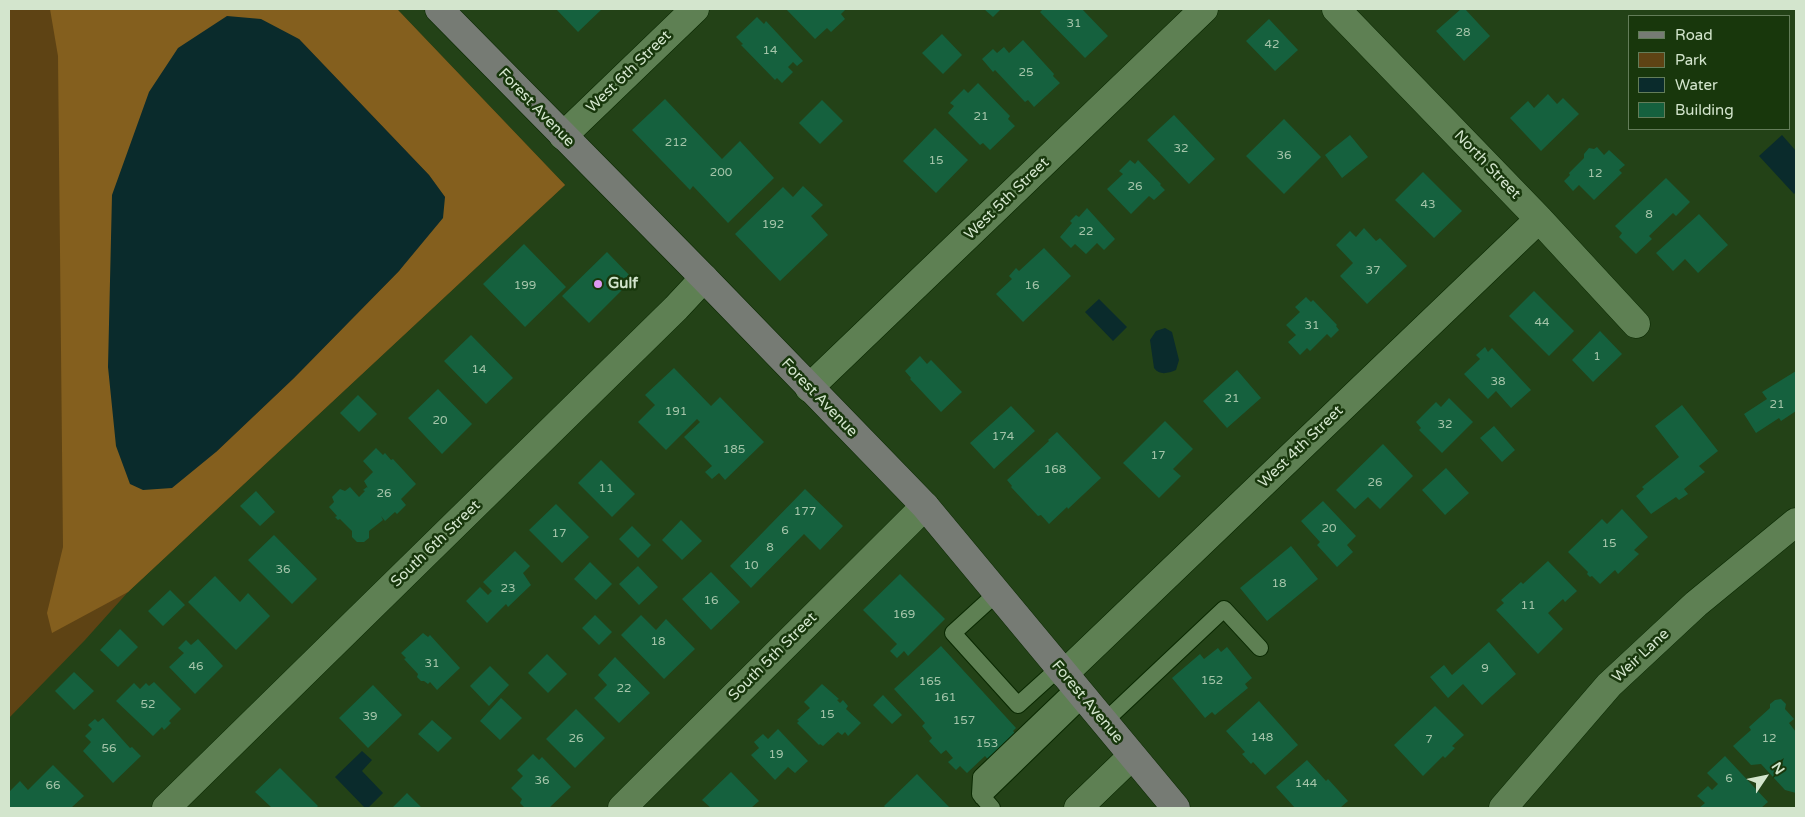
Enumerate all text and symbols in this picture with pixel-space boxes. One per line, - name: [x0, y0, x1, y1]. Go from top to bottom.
- legend: [1628, 15, 1790, 130]
- house number: 31: [1066, 17, 1082, 31]
- house number: 28: [1455, 26, 1471, 40]
- text: Road: [1675, 26, 1713, 44]
- street label: West 6th Street: [583, 27, 675, 117]
- house number: 42: [1264, 38, 1280, 52]
- house number: 14: [762, 44, 778, 58]
- text: Park: [1675, 51, 1707, 69]
- street label: Forest Avenue: [494, 65, 578, 151]
- house number: 25: [1018, 66, 1034, 80]
- text: Water: [1675, 76, 1718, 94]
- text: Building: [1675, 101, 1734, 119]
- house number: 21: [973, 110, 989, 124]
- street label: North Street: [1450, 127, 1524, 203]
- house number: 212: [665, 136, 687, 150]
- house number: 32: [1173, 142, 1189, 156]
- house number: 36: [1276, 149, 1292, 163]
- house number: 15: [928, 154, 944, 168]
- street label: West 5th Street: [961, 154, 1053, 244]
- house number: 200: [710, 166, 732, 180]
- house number: 12: [1587, 167, 1603, 181]
- house number: 26: [1127, 180, 1143, 194]
- house number: 43: [1420, 198, 1436, 212]
- house number: 8: [1645, 208, 1653, 222]
- house number: 192: [762, 218, 784, 232]
- house number: 22: [1078, 225, 1094, 239]
- house number: 37: [1365, 264, 1381, 278]
- place label: Gulf: [608, 275, 638, 293]
- marker: Gulf: [592, 278, 604, 290]
- house number: 199: [514, 279, 536, 293]
- house number: 16: [1024, 279, 1040, 293]
- house number: 44: [1534, 316, 1550, 330]
- house number: 31: [1304, 319, 1320, 333]
- house number: 1: [1593, 350, 1601, 364]
- street label: Forest Avenue: [777, 355, 861, 441]
- house number: 14: [471, 363, 487, 377]
- house number: 38: [1490, 375, 1506, 389]
- house number: 21: [1224, 392, 1240, 406]
- house number: 21: [1769, 398, 1785, 412]
- street label: West 4th Street: [1255, 402, 1347, 492]
- house number: 191: [665, 405, 687, 419]
- house number: 20: [432, 414, 448, 428]
- house number: 32: [1437, 418, 1453, 432]
- house number: 174: [992, 430, 1014, 444]
- house number: 185: [723, 443, 745, 457]
- house number: 17: [1150, 449, 1166, 463]
- house number: 168: [1044, 463, 1066, 477]
- house number: 26: [1367, 476, 1383, 490]
- house number: 11: [598, 482, 614, 496]
- house number: 26: [376, 487, 392, 501]
- street label: South 6th Street: [388, 497, 484, 591]
- house number: 177: [794, 505, 816, 519]
- house number: 20: [1321, 522, 1337, 536]
- house number: 6: [781, 524, 789, 538]
- house number: 17: [551, 527, 567, 541]
- house number: 15: [1601, 537, 1617, 551]
- house number: 8: [766, 541, 774, 555]
- house number: 10: [743, 559, 759, 573]
- house number: 36: [275, 563, 291, 577]
- house number: 18: [1271, 577, 1287, 591]
- house number: 23: [500, 582, 516, 596]
- house number: 16: [703, 594, 719, 608]
- house number: 11: [1520, 599, 1536, 613]
- house number: 169: [893, 608, 915, 622]
- street label: South 5th Street: [725, 609, 821, 705]
- street label: Weir Lane: [1609, 625, 1673, 687]
- house number: 18: [650, 635, 666, 649]
- house number: 31: [424, 657, 440, 671]
- street label: Forest Avenue: [1047, 657, 1127, 747]
- house number: 46: [188, 660, 204, 674]
- house number: 9: [1481, 662, 1489, 676]
- house number: 152: [1201, 674, 1223, 688]
- house number: 165: [919, 675, 941, 689]
- house number: 22: [616, 682, 632, 696]
- house number: 161: [934, 691, 956, 705]
- house number: 52: [140, 698, 156, 712]
- house number: 15: [819, 708, 835, 722]
- house number: 39: [362, 710, 378, 724]
- house number: 157: [953, 714, 975, 728]
- house number: 148: [1251, 731, 1273, 745]
- house number: 26: [568, 732, 584, 746]
- house number: 12: [1761, 732, 1777, 746]
- house number: 7: [1425, 733, 1433, 747]
- house number: 153: [976, 737, 998, 751]
- house number: 56: [101, 742, 117, 756]
- house number: 19: [768, 748, 784, 762]
- north arrow: [1740, 752, 1790, 802]
- text: N: [1768, 759, 1788, 778]
- house number: 6: [1725, 772, 1733, 786]
- house number: 36: [534, 774, 550, 788]
- house number: 144: [1295, 777, 1317, 791]
- house number: 66: [45, 779, 61, 793]

